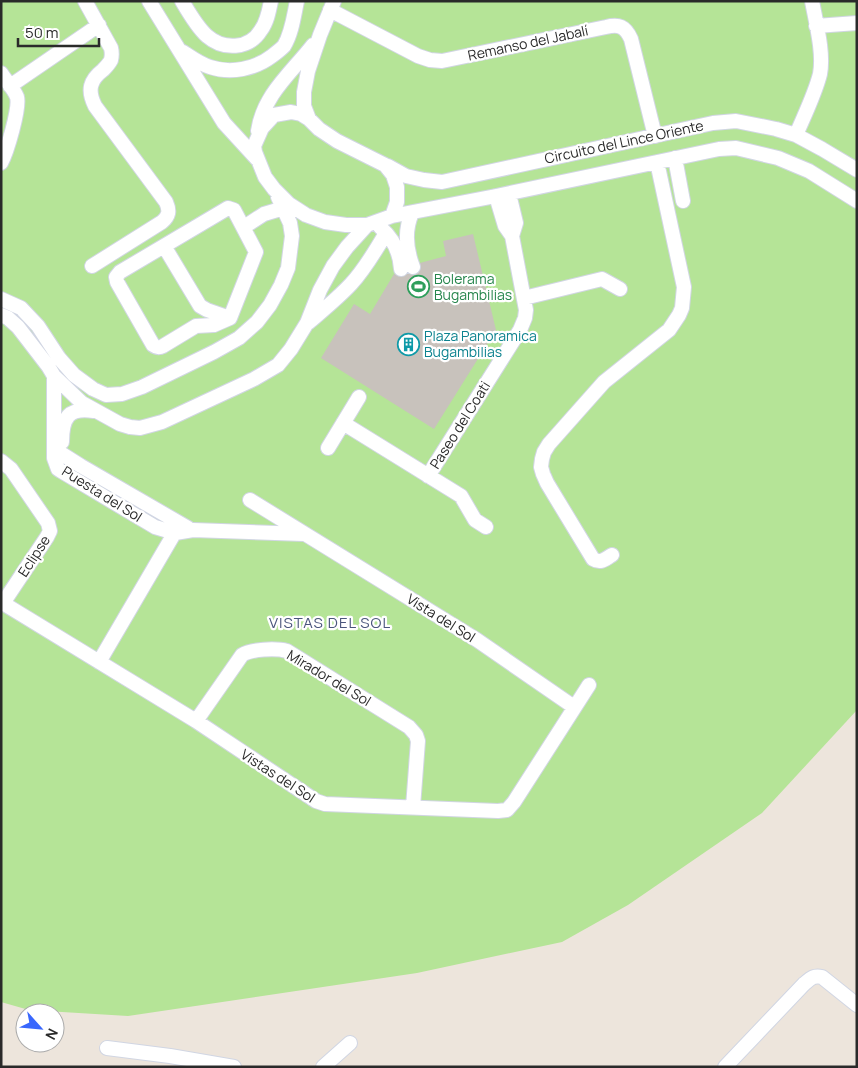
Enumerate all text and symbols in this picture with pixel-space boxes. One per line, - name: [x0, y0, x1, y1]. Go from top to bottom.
- scale bar: [18, 15, 99, 47]
- street label: Remanso del Jabalí: [466, 20, 590, 65]
- text: 50 m: [25, 22, 59, 43]
- street label: Circuito del Lince Oriente: [543, 115, 705, 168]
- place label: Bolerama Bugambilias: [434, 269, 512, 304]
- sports icon: Bolerama Bugambilias: [406, 275, 430, 299]
- place label: Plaza Panoramica Bugambilias: [424, 326, 537, 361]
- building icon: Plaza Panoramica Bugambilias: [396, 332, 420, 356]
- street label: Paseo del Coati: [425, 377, 494, 472]
- street label: Puesta del Sol: [59, 461, 146, 526]
- street label: Eclipse: [13, 531, 54, 580]
- street label: Vista del Sol: [403, 589, 479, 646]
- district label: VISTAS DEL SOL: [269, 612, 391, 633]
- street label: Mirador del Sol: [284, 645, 375, 710]
- street label: Vistas del Sol: [237, 744, 319, 807]
- north arrow: [15, 1003, 65, 1053]
- text: N: [41, 1025, 63, 1043]

